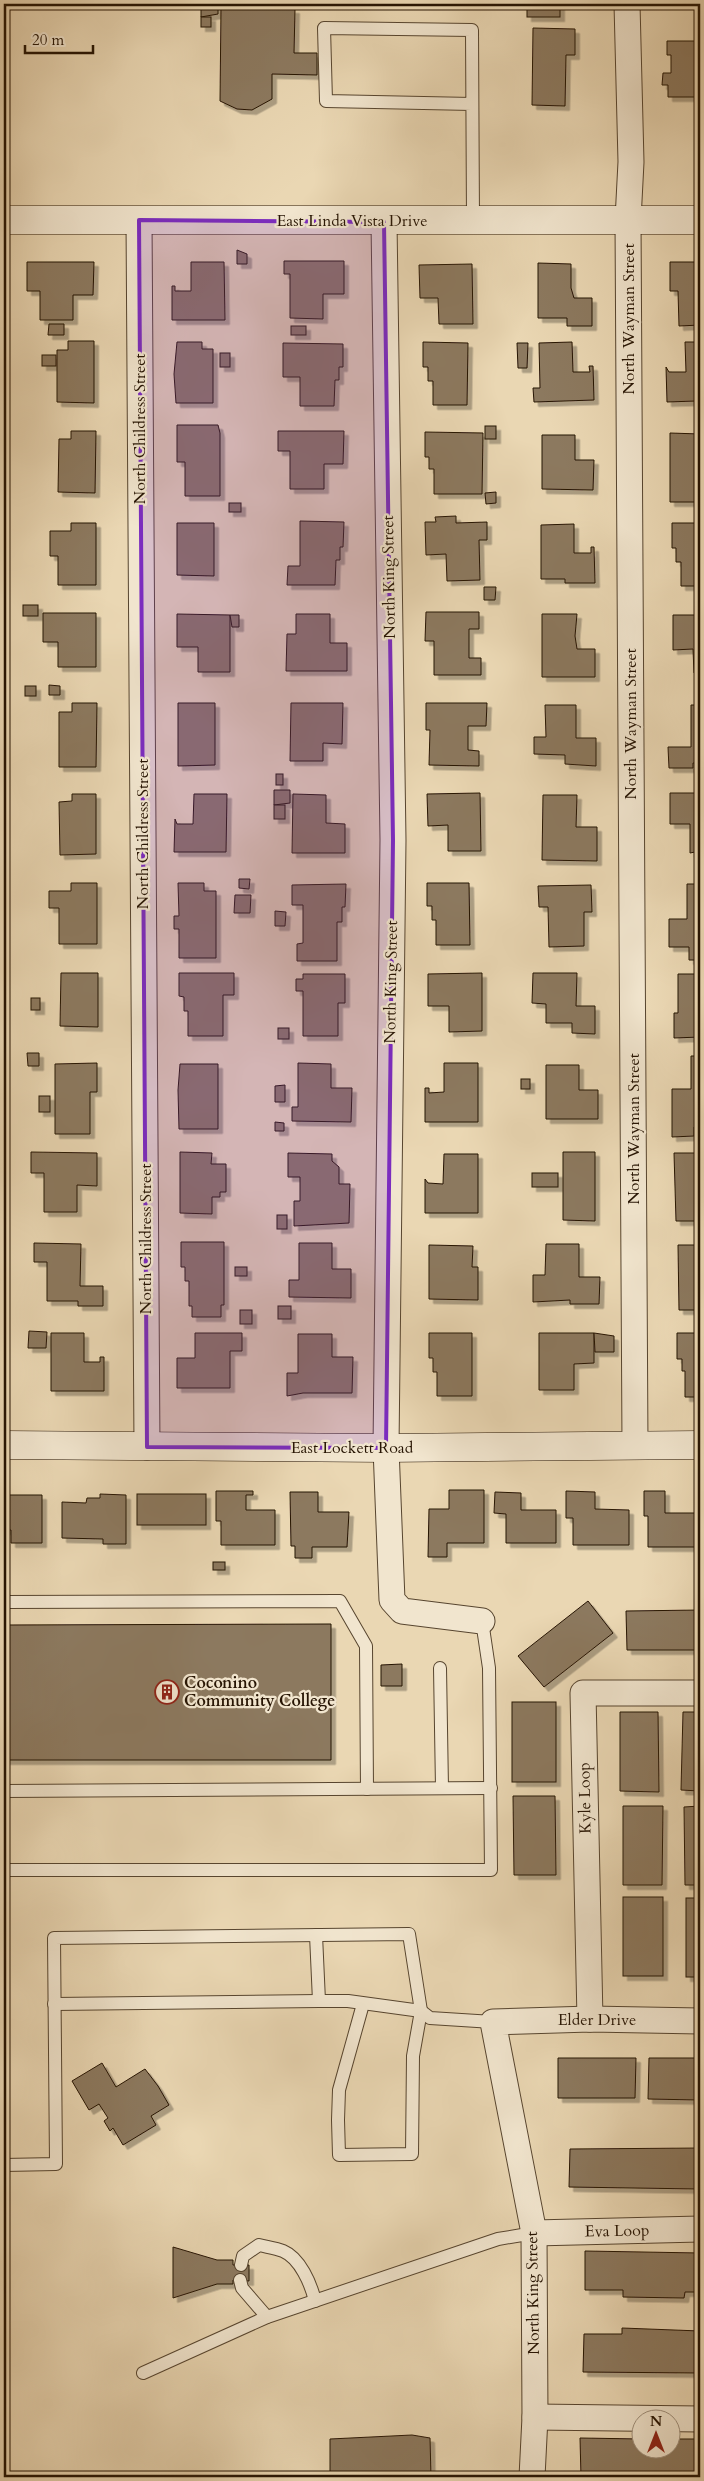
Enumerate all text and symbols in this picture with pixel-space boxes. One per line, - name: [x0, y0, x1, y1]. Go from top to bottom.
- scale bar: [25, 22, 92, 54]
- text: 20 m: [32, 30, 64, 50]
- street label: East Linda Vista Drive: [276, 210, 428, 232]
- street label: North Wayman Street: [618, 243, 640, 395]
- street label: North Childress Street: [129, 354, 151, 504]
- street label: North King Street: [377, 515, 401, 639]
- street label: North Wayman Street: [620, 648, 642, 800]
- street label: North Childress Street: [132, 759, 154, 909]
- street label: North King Street: [379, 920, 403, 1044]
- street label: North Wayman Street: [623, 1053, 645, 1205]
- street label: North Childress Street: [135, 1164, 157, 1314]
- street label: East Lockett Road: [291, 1437, 414, 1459]
- place label: Coconino Community College: [184, 1672, 335, 1712]
- building icon: Coconino Community College: [154, 1679, 180, 1705]
- street label: Kyle Loop: [573, 1762, 597, 1834]
- street label: Elder Drive: [558, 2009, 636, 2031]
- street label: Eva Loop: [584, 2219, 650, 2243]
- street label: North King Street: [521, 2231, 545, 2355]
- north arrow: [632, 2408, 682, 2458]
- text: N: [650, 2412, 662, 2431]

